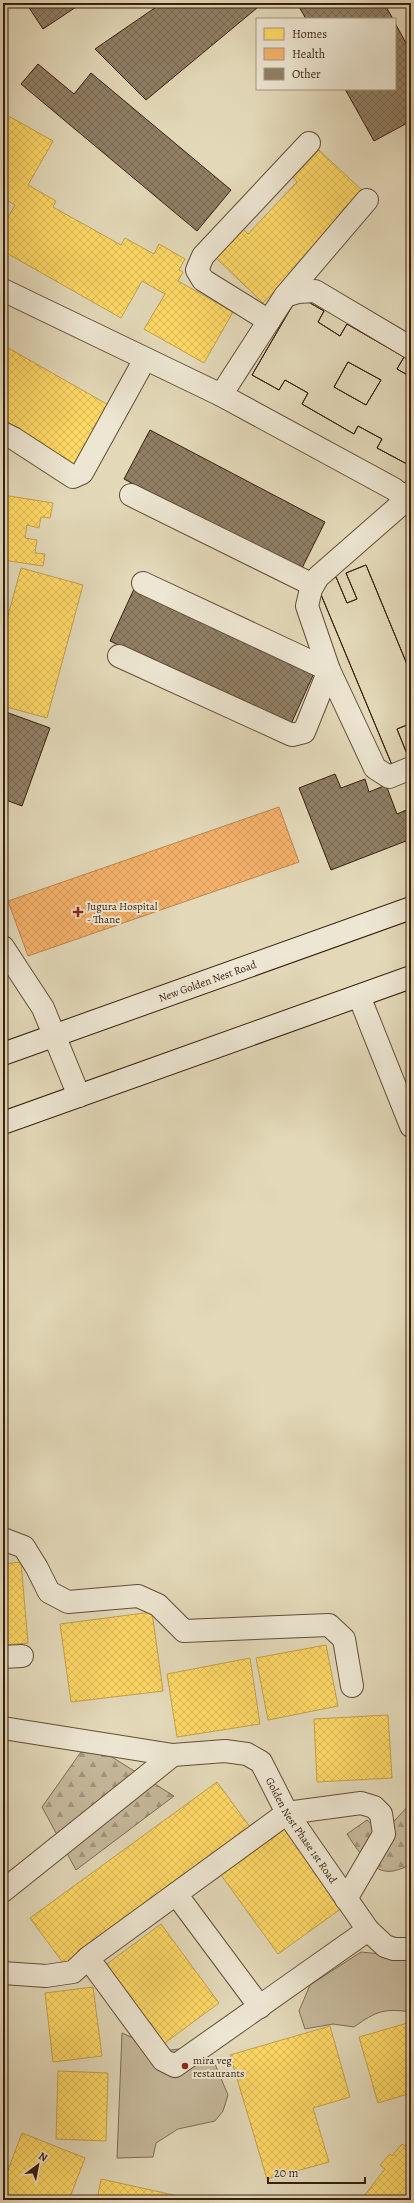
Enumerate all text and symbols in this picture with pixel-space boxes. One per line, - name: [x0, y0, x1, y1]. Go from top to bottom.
- legend: [256, 18, 396, 90]
- text: Homes: [292, 26, 327, 42]
- text: Health: [292, 46, 326, 62]
- text: Other: [292, 66, 321, 82]
- place label: Jugura Hospital - Thane: [87, 899, 158, 927]
- marker: Jugura Hospital - Thane: [72, 906, 84, 918]
- street label: New Golden Nest Road: [157, 957, 258, 1006]
- street label: Golden Nest Phase 1st Road: [262, 1775, 340, 1886]
- place label: mira veg restaurants: [193, 2053, 244, 2081]
- marker: mira veg restaurants: [180, 2061, 190, 2071]
- north arrow: [18, 2145, 58, 2185]
- text: N: [36, 2148, 50, 2165]
- scale bar: [268, 2159, 365, 2185]
- text: 20 m: [274, 2165, 298, 2181]

